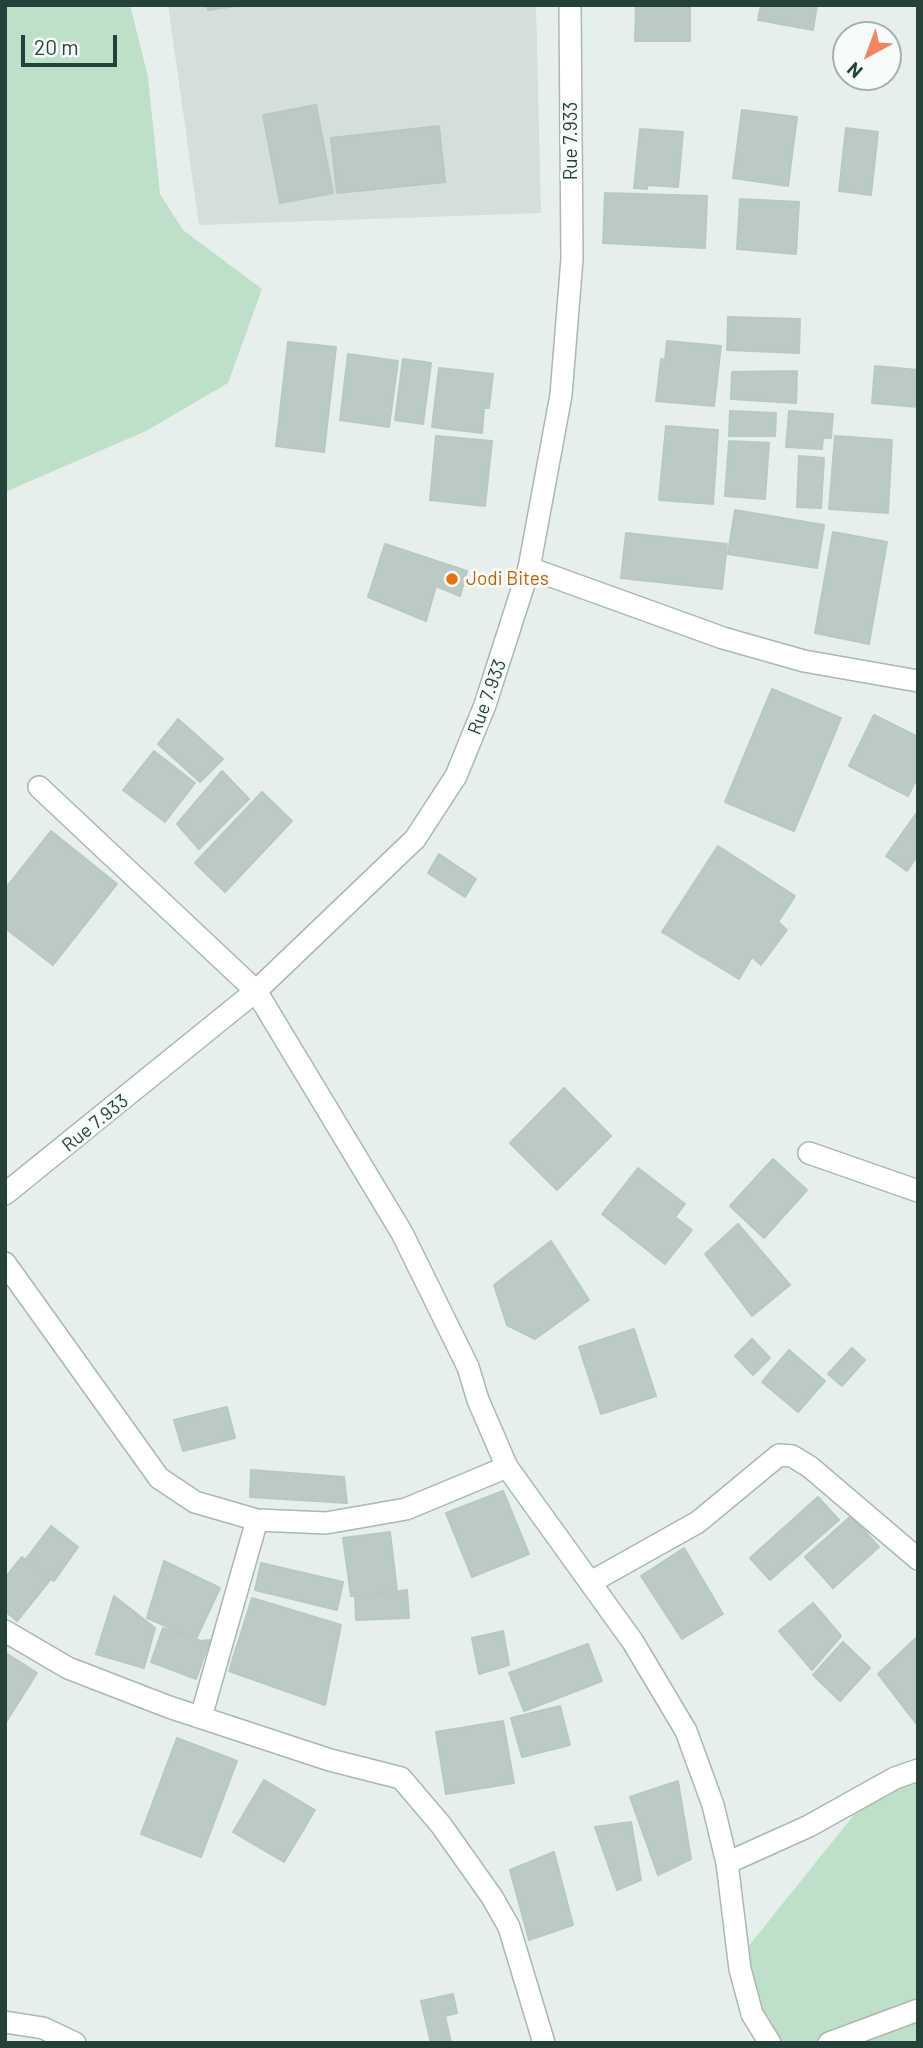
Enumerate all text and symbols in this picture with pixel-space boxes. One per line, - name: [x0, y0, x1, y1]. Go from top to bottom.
- scale bar: [24, 21, 121, 65]
- north arrow: [832, 21, 902, 91]
- text: 20 m: [34, 34, 79, 59]
- text: N: [842, 58, 867, 84]
- street label: Rue 7.933: [560, 102, 582, 180]
- place label: Jodi Bites: [466, 568, 549, 590]
- marker: Jodi Bites: [444, 571, 460, 587]
- street label: Rue 7.933: [463, 656, 511, 738]
- street label: Rue 7.933: [57, 1089, 133, 1157]

